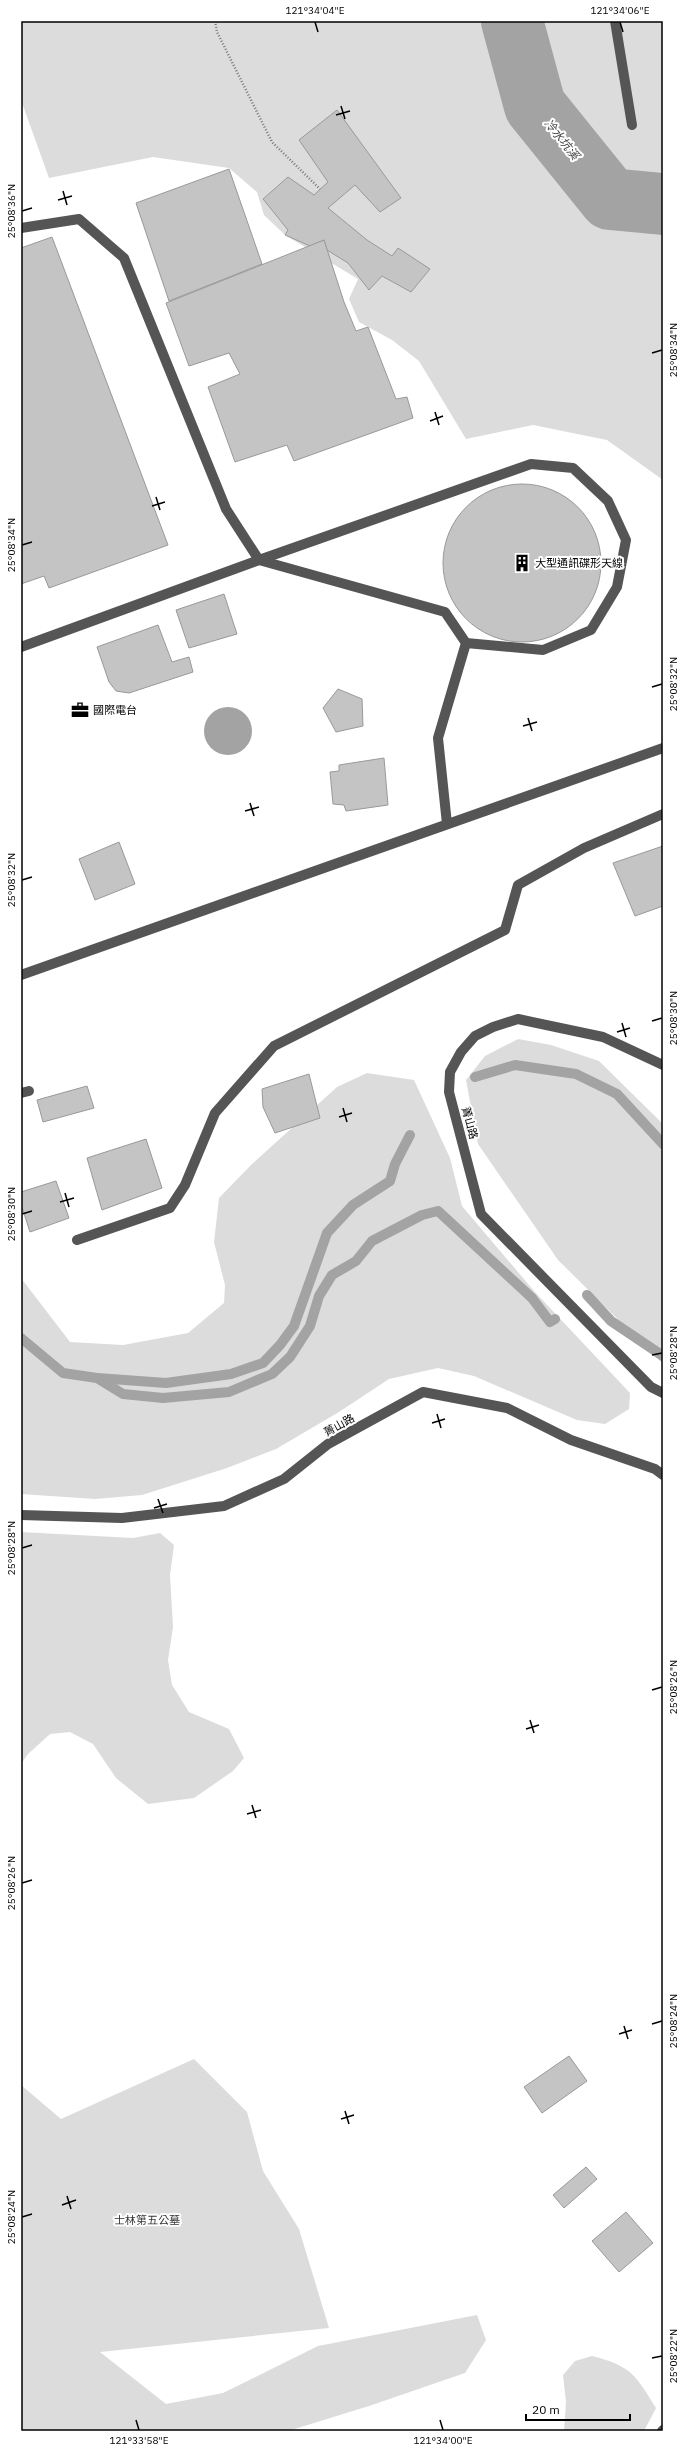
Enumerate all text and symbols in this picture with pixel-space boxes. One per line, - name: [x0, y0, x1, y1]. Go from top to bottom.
- text: 121°34'04"E: [285, 4, 345, 17]
- text: 121°34'06"E: [590, 4, 650, 17]
- water label: 冷水坑溪: [541, 116, 584, 164]
- text: 25°08'36"N: [5, 184, 18, 238]
- text: 25°08'34"N: [667, 323, 680, 377]
- text: 25°08'34"N: [5, 518, 18, 572]
- building icon: 大型通訊碟形天線: [512, 553, 532, 573]
- place label: 大型通訊碟形天線: [535, 556, 623, 570]
- text: 25°08'32"N: [667, 657, 680, 711]
- office icon: 國際電台: [70, 700, 90, 720]
- place label: 國際電台: [93, 703, 137, 717]
- text: 25°08'32"N: [5, 853, 18, 907]
- text: 25°08'30"N: [667, 991, 680, 1045]
- street label: 菁山路: [459, 1105, 481, 1141]
- text: 25°08'30"N: [5, 1187, 18, 1241]
- text: 25°08'28"N: [667, 1326, 680, 1380]
- street label: 菁山路: [321, 1411, 357, 1439]
- text: 25°08'28"N: [5, 1521, 18, 1575]
- text: 25°08'26"N: [667, 1660, 680, 1714]
- text: 25°08'26"N: [5, 1856, 18, 1910]
- text: 25°08'24"N: [667, 1994, 680, 2048]
- text: 25°08'24"N: [5, 2190, 18, 2244]
- park label: 士林第五公墓: [114, 2213, 180, 2227]
- text: 25°08'22"N: [667, 2329, 680, 2383]
- scale bar: [526, 2396, 630, 2422]
- text: 20 m: [532, 2402, 560, 2417]
- text: 121°33'58"E: [109, 2434, 169, 2447]
- text: 121°34'00"E: [413, 2434, 473, 2447]

